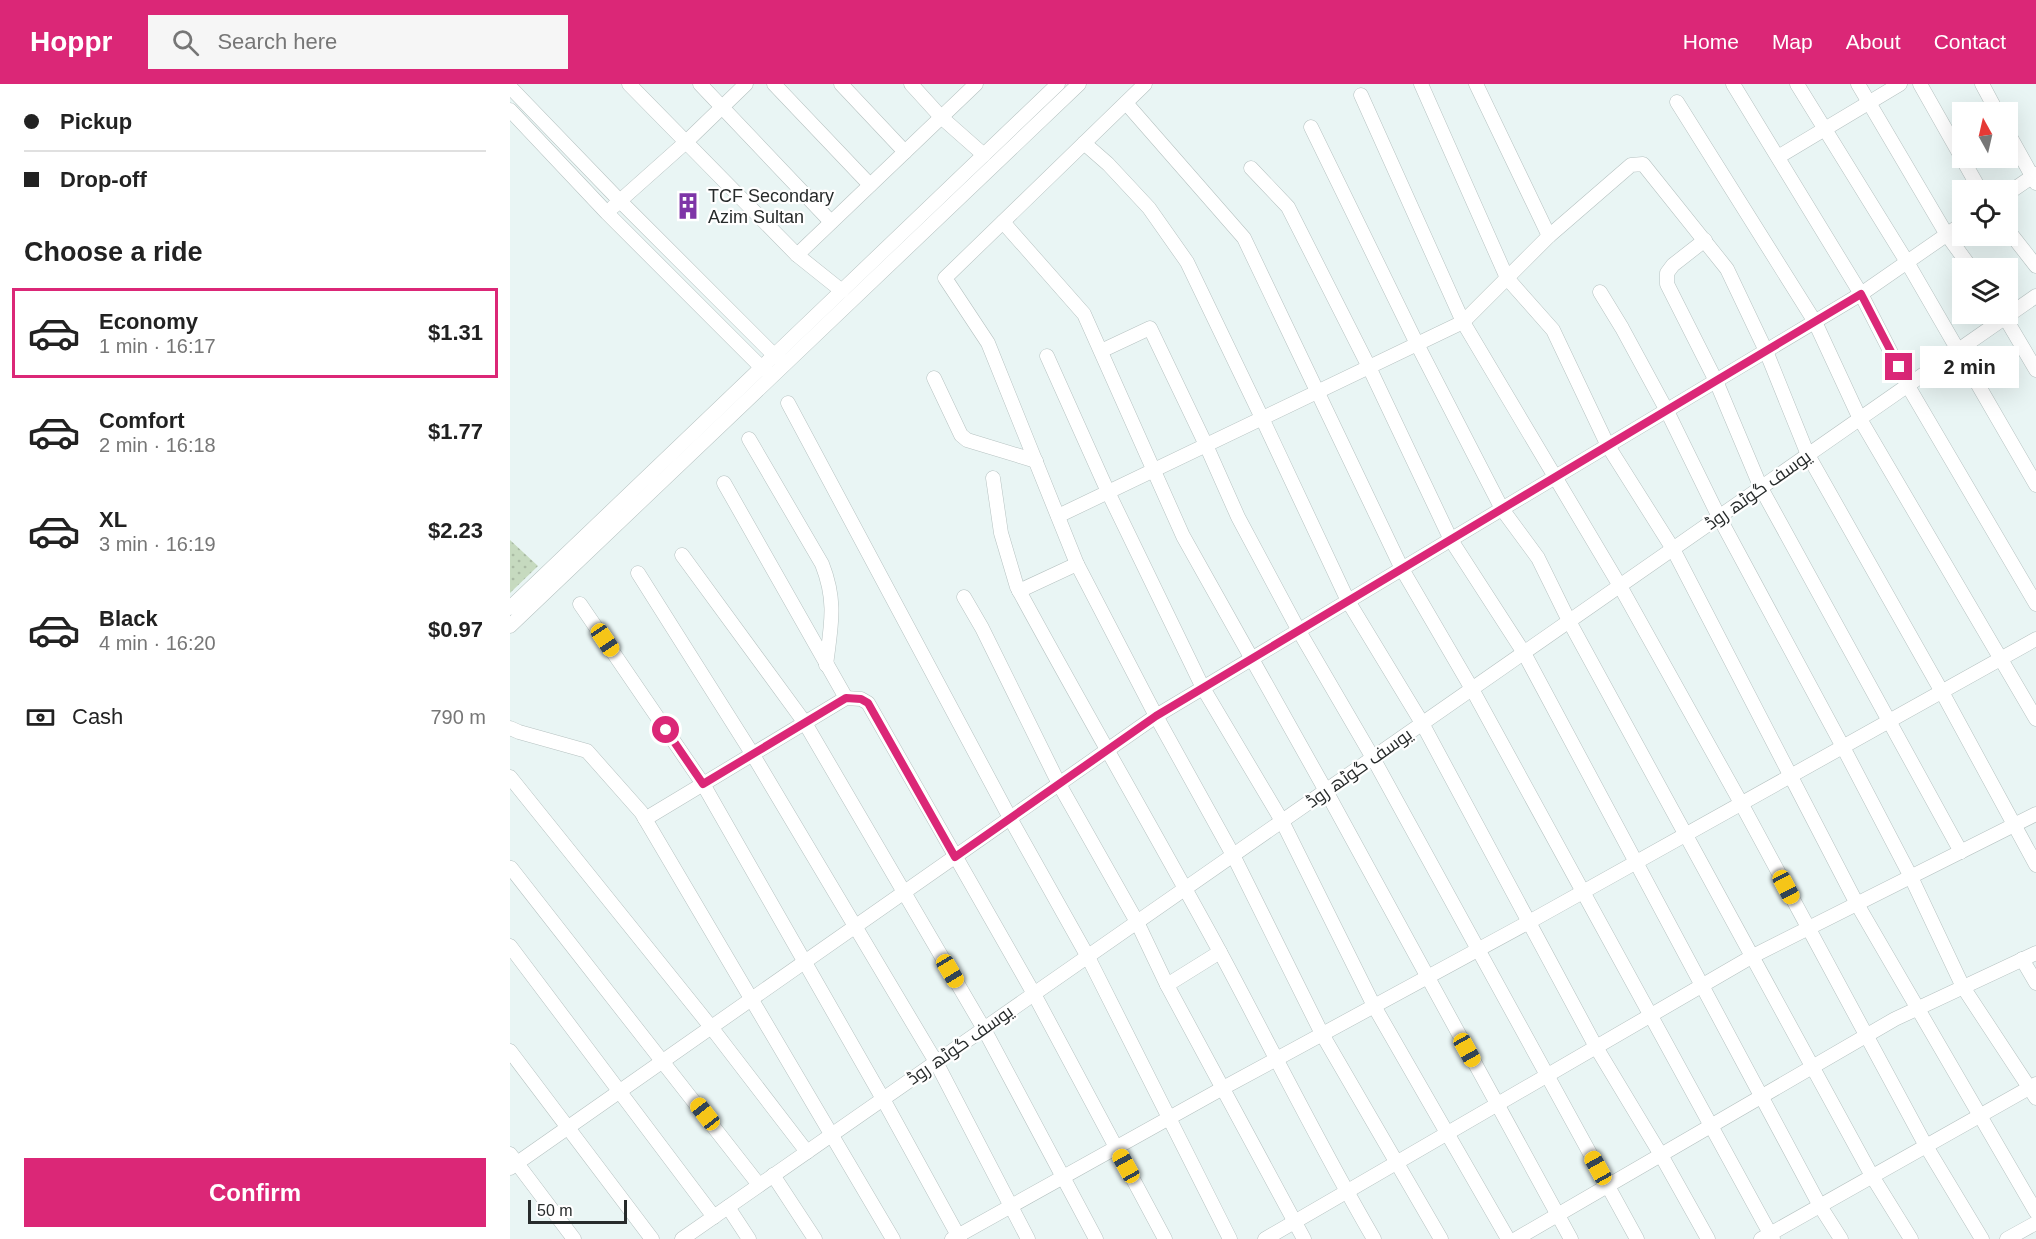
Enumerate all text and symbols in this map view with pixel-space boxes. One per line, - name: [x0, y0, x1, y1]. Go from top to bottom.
- search box: [148, 15, 568, 69]
- text: Hoppr: [30, 26, 112, 57]
- icon: search: [169, 26, 202, 59]
- text: Search here: [217, 29, 337, 54]
- text: Home: [1683, 30, 1739, 53]
- text: Map: [1772, 30, 1813, 53]
- text: About: [1846, 30, 1901, 53]
- text: Contact: [1934, 30, 2006, 53]
- north arrow: [1952, 102, 2018, 168]
- map controls: [1952, 102, 2018, 324]
- text: Pickup: [60, 109, 132, 134]
- text: Drop-off: [60, 167, 147, 192]
- button: locate: [1952, 180, 2018, 246]
- place label: TCF Secondary Azim Sultan: [708, 186, 834, 227]
- building icon: TCF Secondary Azim Sultan: [673, 191, 703, 221]
- text: Choose a ride: [24, 237, 203, 267]
- button: layers: [1952, 258, 2018, 324]
- icon: car: [27, 306, 81, 360]
- text: Economy: [99, 309, 198, 334]
- text: $1.31: [428, 320, 483, 345]
- text: 1 min · 16:17: [99, 335, 216, 357]
- callout: 2 min: [1920, 346, 2019, 388]
- route end: [1885, 353, 1912, 380]
- text: 2 min: [1943, 356, 1996, 378]
- icon: car: [27, 405, 81, 459]
- text: Comfort: [99, 408, 185, 433]
- text: $1.77: [428, 419, 483, 444]
- text: 2 min · 16:18: [99, 434, 216, 456]
- street label: یوسف گوٹھ روڈ: [1701, 446, 1815, 535]
- icon: car: [27, 504, 81, 558]
- text: XL: [99, 507, 127, 532]
- text: $2.23: [428, 518, 483, 543]
- text: 3 min · 16:19: [99, 533, 216, 555]
- icon: car: [27, 603, 81, 657]
- text: Black: [99, 606, 158, 631]
- text: $0.97: [428, 617, 483, 642]
- car: [587, 620, 623, 660]
- text: 4 min · 16:20: [99, 632, 216, 654]
- icon: cash: [24, 701, 57, 734]
- text: Cash: [72, 704, 123, 729]
- text: 790 m: [430, 706, 486, 728]
- route start: [652, 716, 679, 743]
- street label: یوسف گوٹھ روڈ: [1302, 724, 1416, 813]
- car: [1770, 867, 1802, 907]
- car: [933, 951, 967, 991]
- street label: یوسف گوٹھ روڈ: [903, 1001, 1017, 1090]
- car: [1450, 1030, 1484, 1070]
- car: [687, 1094, 723, 1134]
- car: [1109, 1146, 1143, 1186]
- car: [1581, 1148, 1615, 1188]
- button: Confirm: [24, 1158, 486, 1227]
- scale bar: [528, 1197, 627, 1224]
- text: 50 m: [537, 1202, 573, 1219]

